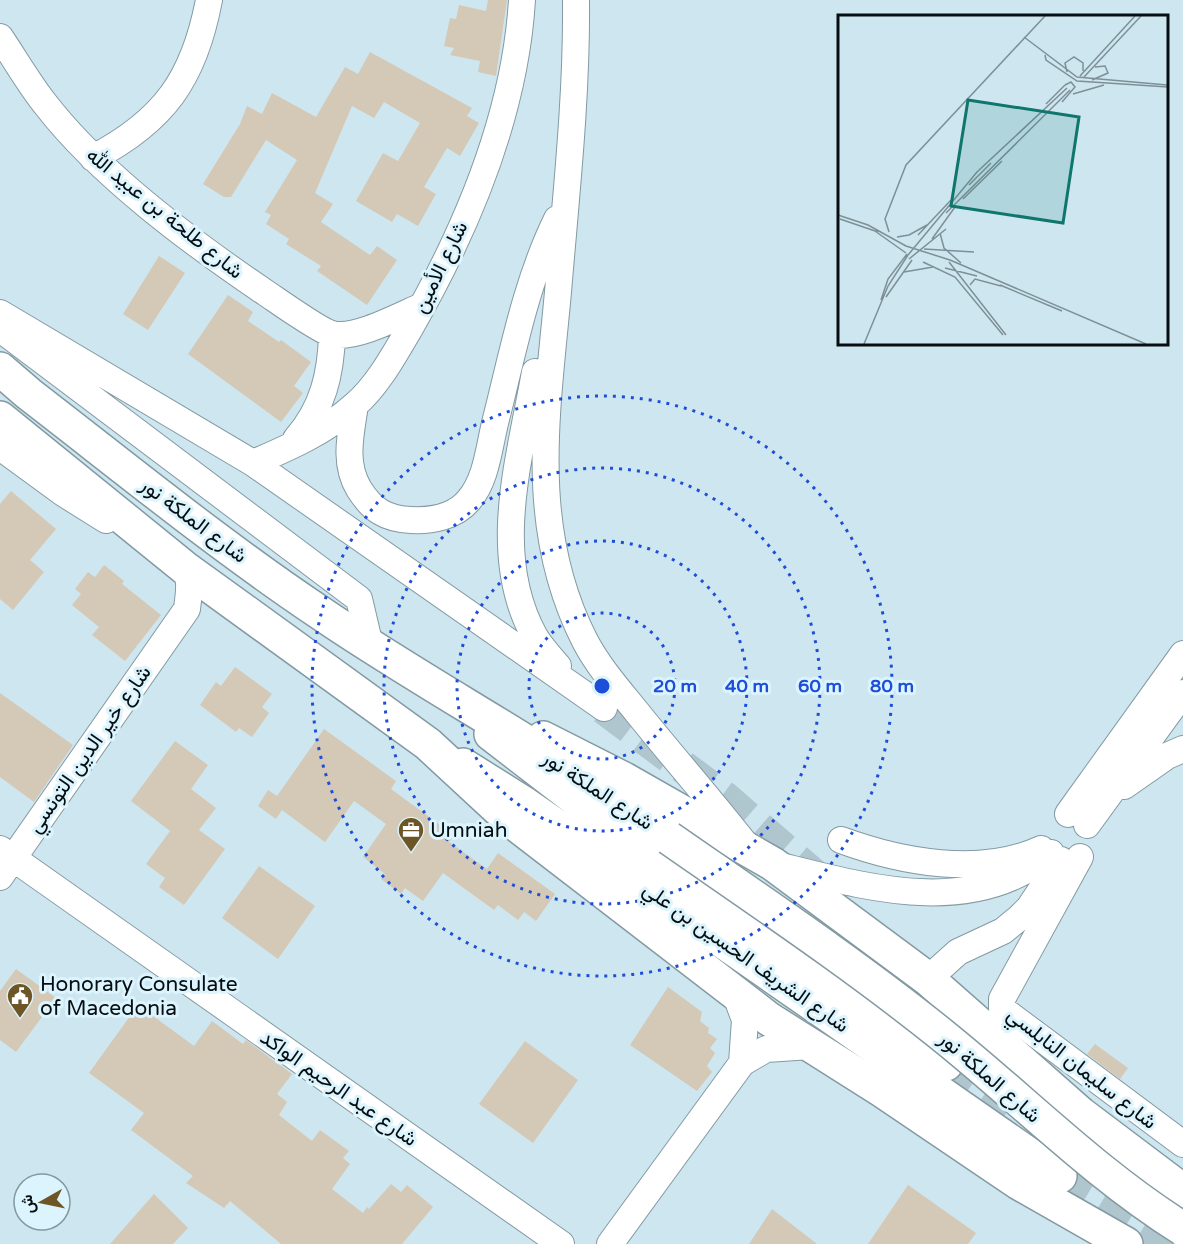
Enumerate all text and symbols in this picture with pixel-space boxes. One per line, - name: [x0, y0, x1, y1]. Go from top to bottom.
- inset map: [838, 15, 1168, 345]
- street label: شارع طلحة بن عبيد الله: [81, 142, 249, 285]
- street label: شارع الأمين: [407, 217, 474, 318]
- street label: شارع الملكة نور: [134, 472, 252, 569]
- street label: شارع خير الدين التونسي: [22, 661, 160, 840]
- text: 20 m: [653, 675, 697, 697]
- text: 40 m: [725, 675, 769, 697]
- text: 60 m: [798, 675, 842, 697]
- text: 80 m: [870, 675, 914, 697]
- centre of rings: [592, 676, 612, 696]
- street label: شارع الملكة نور: [536, 745, 658, 836]
- office icon: Umniah: [396, 815, 426, 853]
- place label: Umniah: [430, 818, 507, 843]
- street label: شارع الشريف الحسين بن علي: [636, 877, 854, 1041]
- place label: Honorary Consulate of Macedonia: [40, 972, 238, 1021]
- public building icon: Honorary Consulate of Macedonia: [5, 981, 35, 1019]
- street label: شارع سليمان النابلسي: [999, 1002, 1162, 1138]
- street label: شارع عبد الرحيم الواكد: [255, 1025, 422, 1153]
- street label: شارع الملكة نور: [932, 1026, 1046, 1129]
- north arrow: [12, 1172, 72, 1232]
- text: ش: [17, 1193, 40, 1215]

